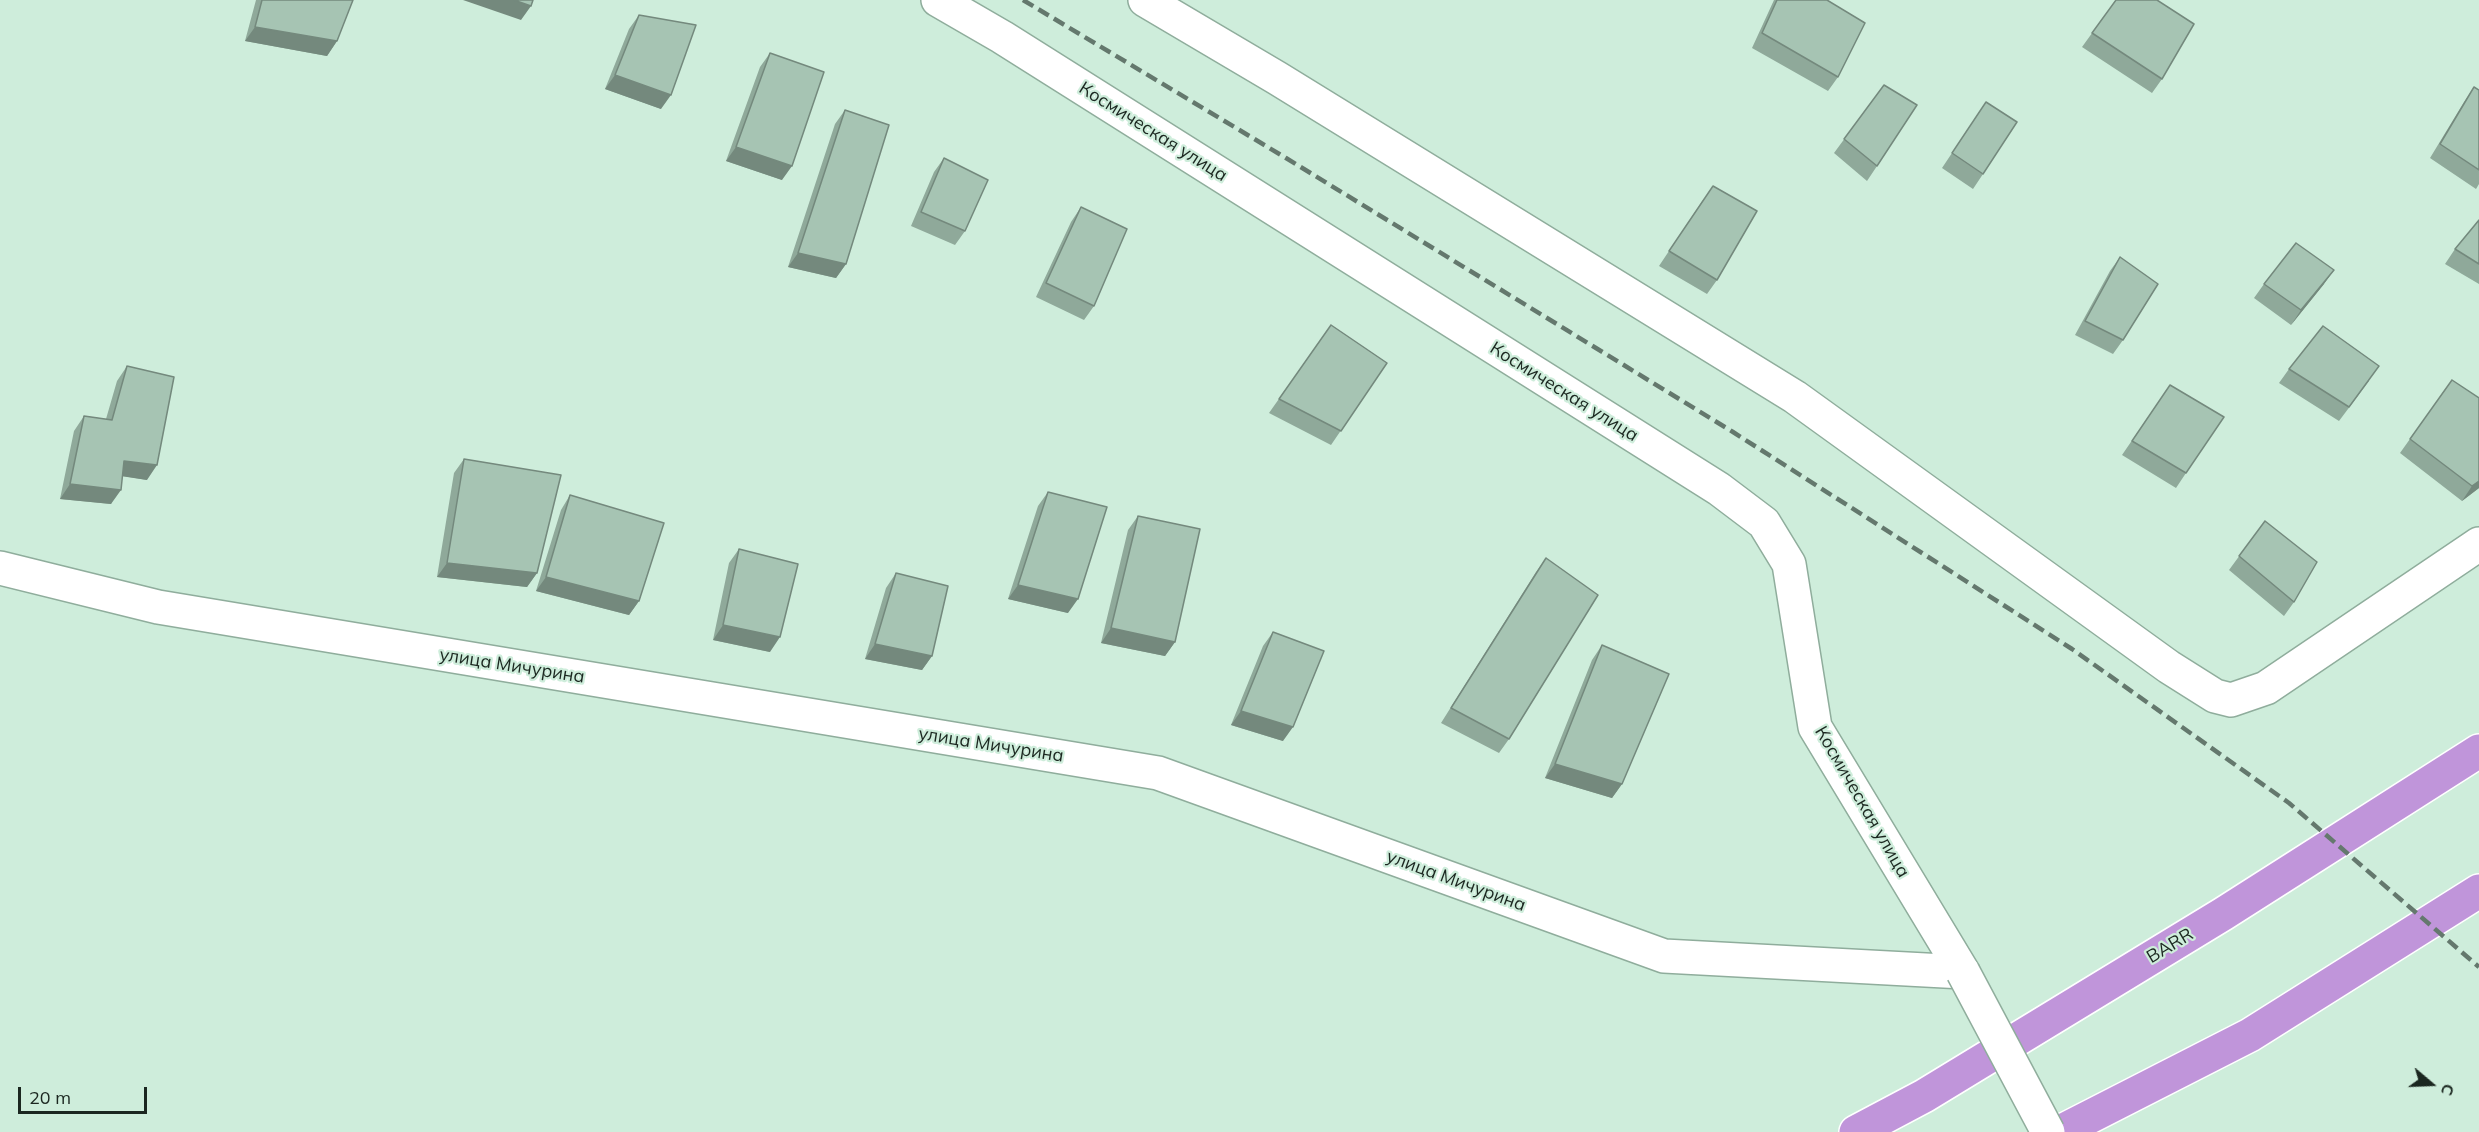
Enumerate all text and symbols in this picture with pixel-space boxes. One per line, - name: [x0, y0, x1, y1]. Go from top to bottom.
- street label: Космическая улица: [1075, 78, 1231, 186]
- street label: Космическая улица: [1486, 338, 1642, 446]
- street label: улица Мичурина: [438, 644, 586, 688]
- street label: улица Мичурина: [917, 723, 1065, 767]
- street label: Космическая улица: [1810, 723, 1914, 881]
- street label: улица Мичурина: [1383, 846, 1529, 916]
- street label: BARR: [2143, 924, 2197, 968]
- north arrow: [2401, 1054, 2461, 1114]
- scale bar: [21, 1075, 150, 1113]
- text: С: [2437, 1081, 2459, 1098]
- text: 20 m: [29, 1086, 71, 1109]

